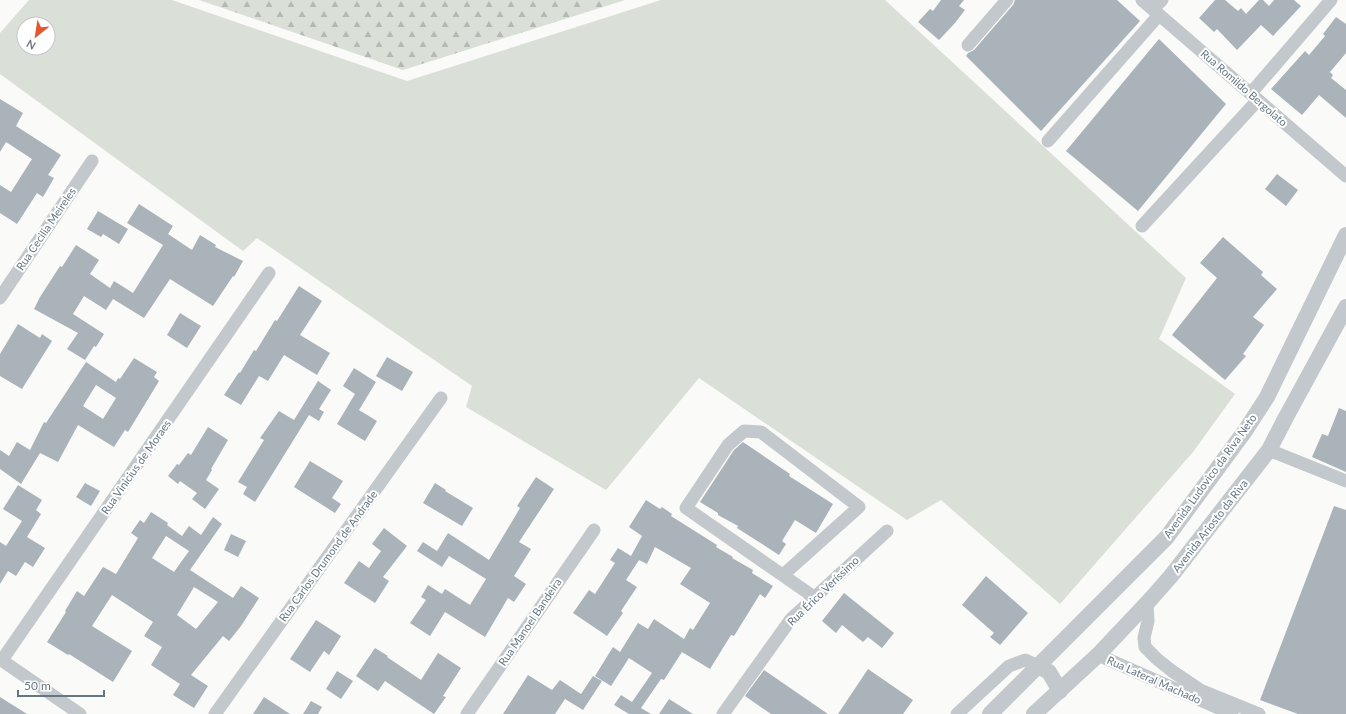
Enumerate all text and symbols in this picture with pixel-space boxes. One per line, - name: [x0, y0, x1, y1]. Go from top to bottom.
- north arrow: [16, 16, 56, 56]
- text: N: [24, 37, 38, 53]
- street label: Rua Romildo Bergolato: [1199, 47, 1290, 129]
- street label: Rua Cecilia Meireles: [13, 185, 78, 272]
- street label: Avenida Ludovico da Riva Neto: [1160, 411, 1259, 540]
- street label: Rua Vinicius de Moraes: [98, 417, 173, 516]
- street label: Avenida Ariosto da Riva: [1169, 477, 1250, 575]
- street label: Rua Carlos Drumond de Andrade: [276, 488, 380, 624]
- street label: Rua Érico Veríssimo: [784, 553, 861, 628]
- street label: Rua Manoel Bandeira: [495, 575, 564, 668]
- street label: Rua Lateral Machado: [1105, 653, 1203, 706]
- scale bar: [18, 672, 104, 698]
- text: 50 m: [24, 678, 51, 693]

